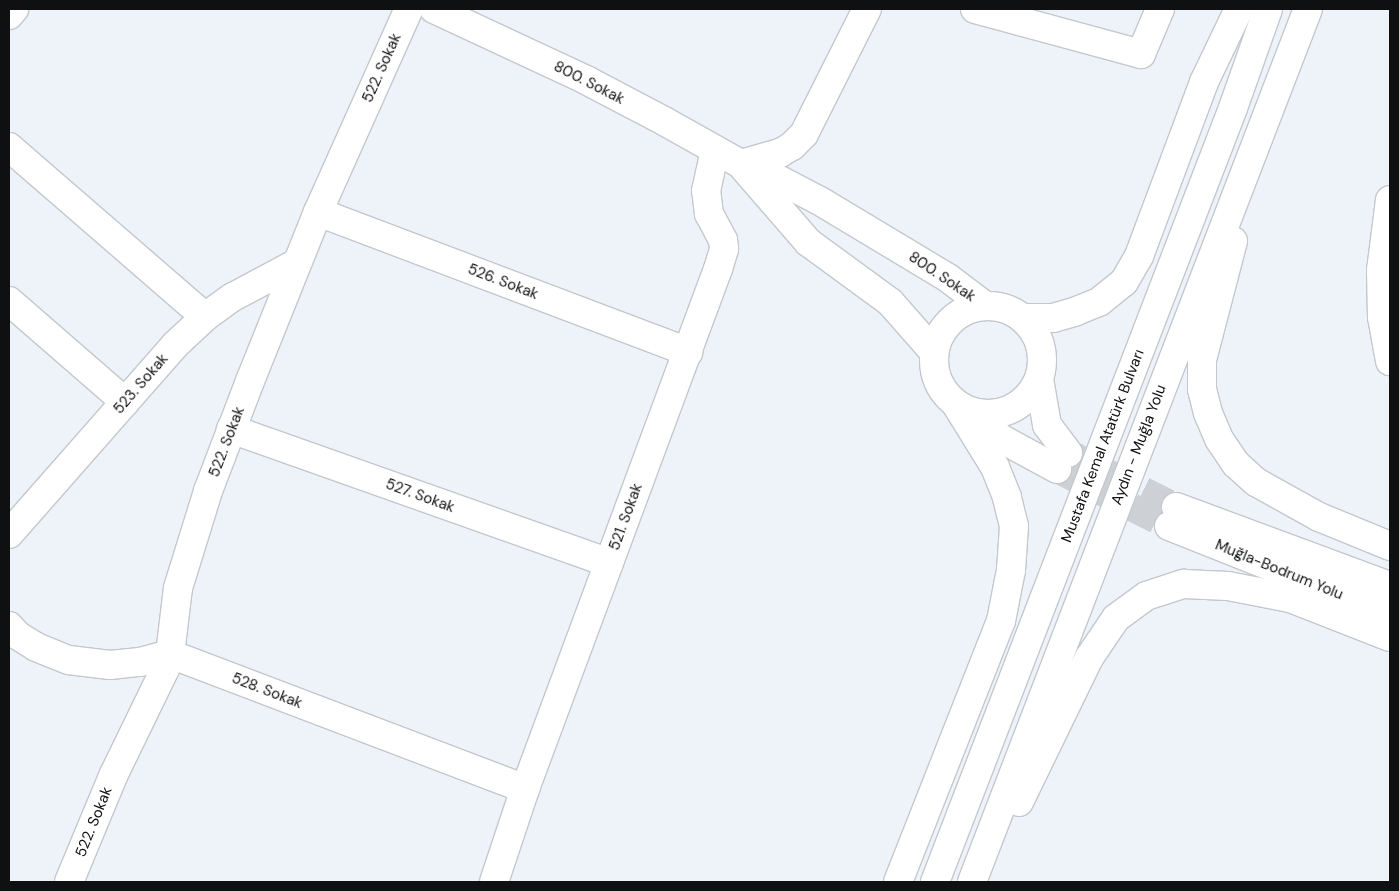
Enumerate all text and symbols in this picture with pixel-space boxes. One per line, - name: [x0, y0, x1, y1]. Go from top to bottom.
- street label: 522. Sokak: [359, 31, 405, 105]
- street label: 800. Sokak: [551, 58, 627, 108]
- street label: 800. Sokak: [905, 248, 979, 306]
- street label: 526. Sokak: [465, 260, 541, 304]
- street label: Mustafa Kemal Atatürk Bulvarı: [1058, 347, 1148, 545]
- street label: 523. Sokak: [110, 350, 172, 418]
- street label: Aydın - Muğla Yolu: [1108, 382, 1170, 508]
- street label: 522. Sokak: [205, 404, 249, 480]
- street label: 527. Sokak: [383, 475, 457, 517]
- street label: 521. Sokak: [606, 481, 646, 553]
- street label: Muğla-Bodrum Yolu: [1212, 536, 1346, 604]
- street label: 528. Sokak: [229, 669, 305, 713]
- street label: 522. Sokak: [72, 784, 116, 860]

